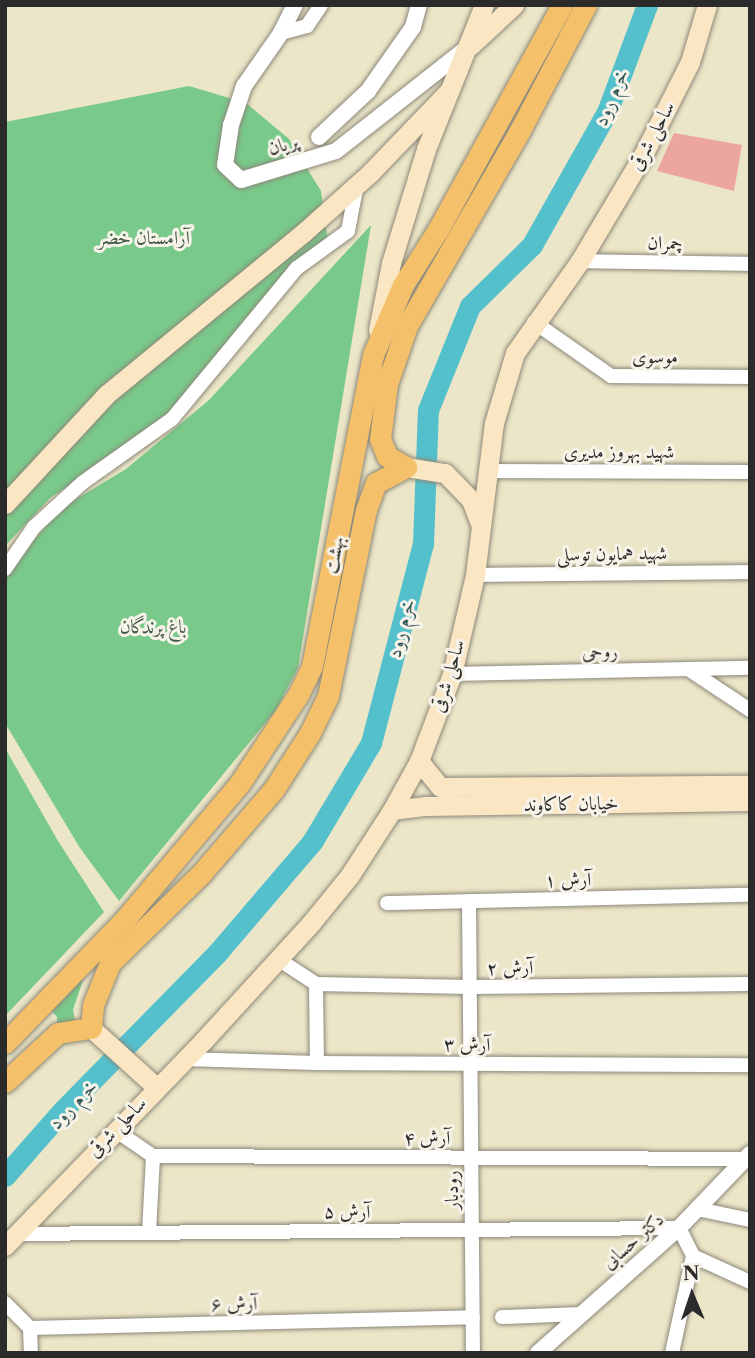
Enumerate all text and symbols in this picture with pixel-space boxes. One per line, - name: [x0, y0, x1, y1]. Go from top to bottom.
- water label: خرم رود: [588, 64, 634, 130]
- street label: ساحلی شرقی: [624, 98, 680, 174]
- street label: پریان: [265, 130, 301, 160]
- park label: آرامستان خضر: [98, 227, 190, 249]
- street label: چمران: [647, 231, 683, 255]
- street label: موسوی: [632, 346, 678, 368]
- street label: شهید بهروز مدیری: [564, 441, 674, 463]
- street label: بهشت: [319, 534, 349, 576]
- street label: شهید همایون توسلی: [557, 542, 667, 566]
- water label: خرم رود: [381, 596, 421, 660]
- park label: باغ پرندگان: [120, 616, 186, 638]
- street label: ساحلی شرقی: [426, 637, 470, 715]
- street label: روحی: [582, 640, 618, 664]
- street label: خیابان کاکاوند: [523, 792, 619, 816]
- street label: آرش ۱: [544, 868, 592, 892]
- street label: آرش ۲: [486, 956, 534, 980]
- street label: آرش ۳: [444, 1034, 490, 1056]
- water label: خرم رود: [43, 1074, 103, 1134]
- street label: ساحلی شرقی: [83, 1092, 151, 1162]
- street label: آرش ۴: [404, 1127, 450, 1149]
- street label: رودبار: [441, 1170, 463, 1210]
- street label: آرش ۵: [324, 1201, 370, 1223]
- street label: دکتر حسابی: [597, 1208, 669, 1274]
- north arrow: [657, 1260, 727, 1330]
- text: N: [683, 1262, 700, 1285]
- street label: آرش ۶: [210, 1292, 258, 1316]

